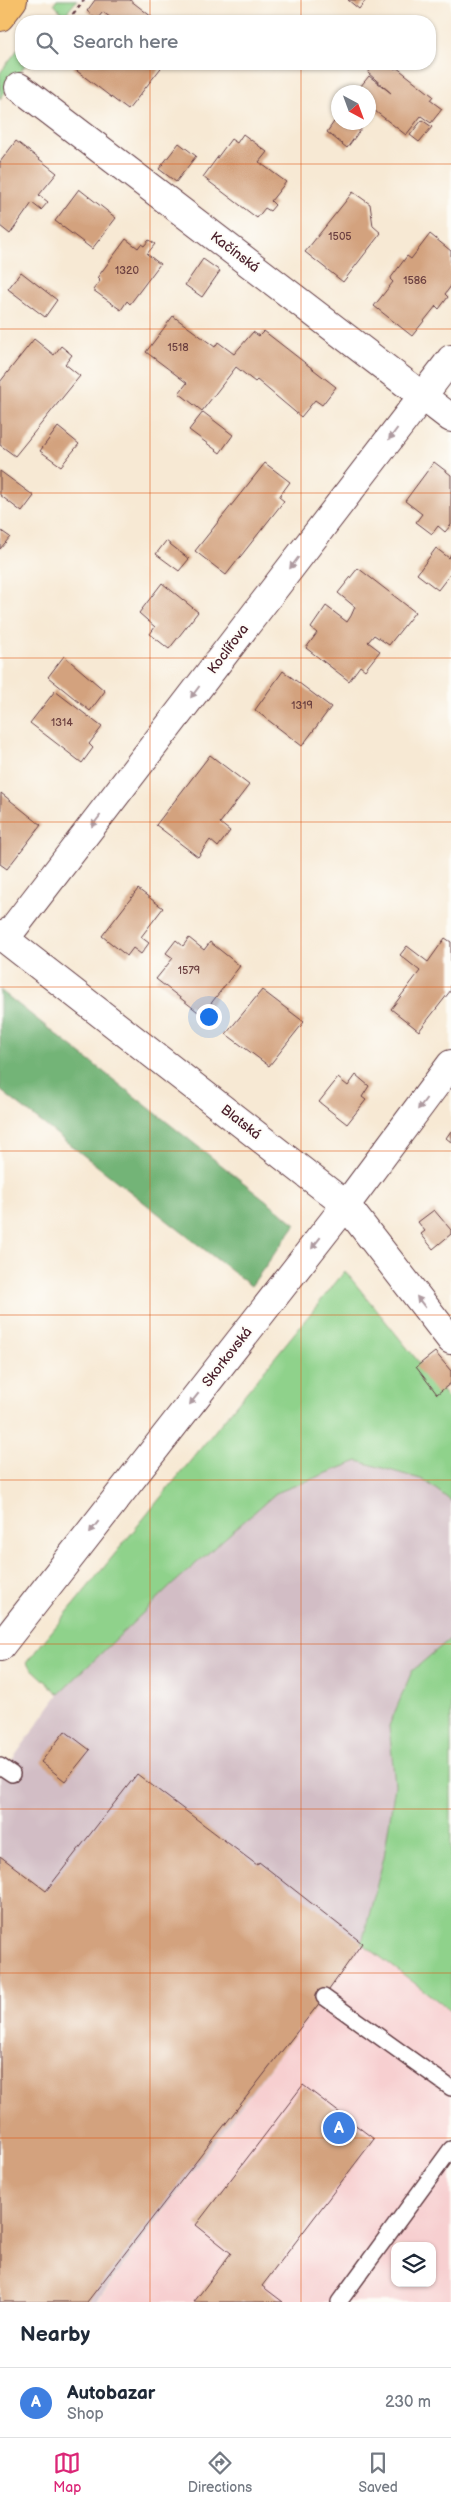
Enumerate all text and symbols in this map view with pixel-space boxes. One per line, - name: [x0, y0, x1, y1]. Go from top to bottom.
- search box: [15, 15, 436, 70]
- icon: search: [33, 29, 61, 57]
- text: Search here: [73, 31, 178, 54]
- north arrow: [331, 85, 376, 130]
- street label: Kačínská: [207, 228, 263, 276]
- house number: 1505: [328, 230, 352, 243]
- house number: 1320: [115, 264, 140, 277]
- house number: 1586: [403, 274, 427, 287]
- house number: 1518: [167, 341, 189, 354]
- one-way arrow: [387, 427, 398, 440]
- one-way arrow: [288, 556, 299, 569]
- street label: Koclířova: [204, 621, 252, 677]
- one-way arrow: [189, 685, 200, 698]
- house number: 1319: [291, 699, 313, 712]
- house number: 1314: [51, 716, 73, 729]
- one-way arrow: [90, 814, 101, 827]
- house number: 1579: [178, 964, 200, 977]
- your location: [196, 1004, 222, 1030]
- one-way arrow: [417, 1097, 427, 1111]
- street label: Blatská: [218, 1101, 264, 1143]
- one-way arrow: [311, 1236, 321, 1250]
- one-way arrow: [416, 1296, 427, 1309]
- street label: Skorkovská: [199, 1324, 256, 1390]
- one-way arrow: [189, 1392, 200, 1405]
- one-way arrow: [89, 1520, 100, 1533]
- pin: A: [323, 2109, 355, 2147]
- map controls: [391, 2242, 436, 2287]
- button: layers: [391, 2242, 436, 2287]
- text: Nearby: [20, 2322, 90, 2347]
- text: Autobazar: [67, 2382, 155, 2405]
- text: A: [31, 2393, 41, 2412]
- text: 230 m: [385, 2393, 431, 2412]
- text: Shop: [67, 2405, 104, 2424]
- tab: Map: [53, 2449, 81, 2496]
- tab: Directions: [188, 2449, 252, 2496]
- tab: Saved: [358, 2449, 398, 2496]

